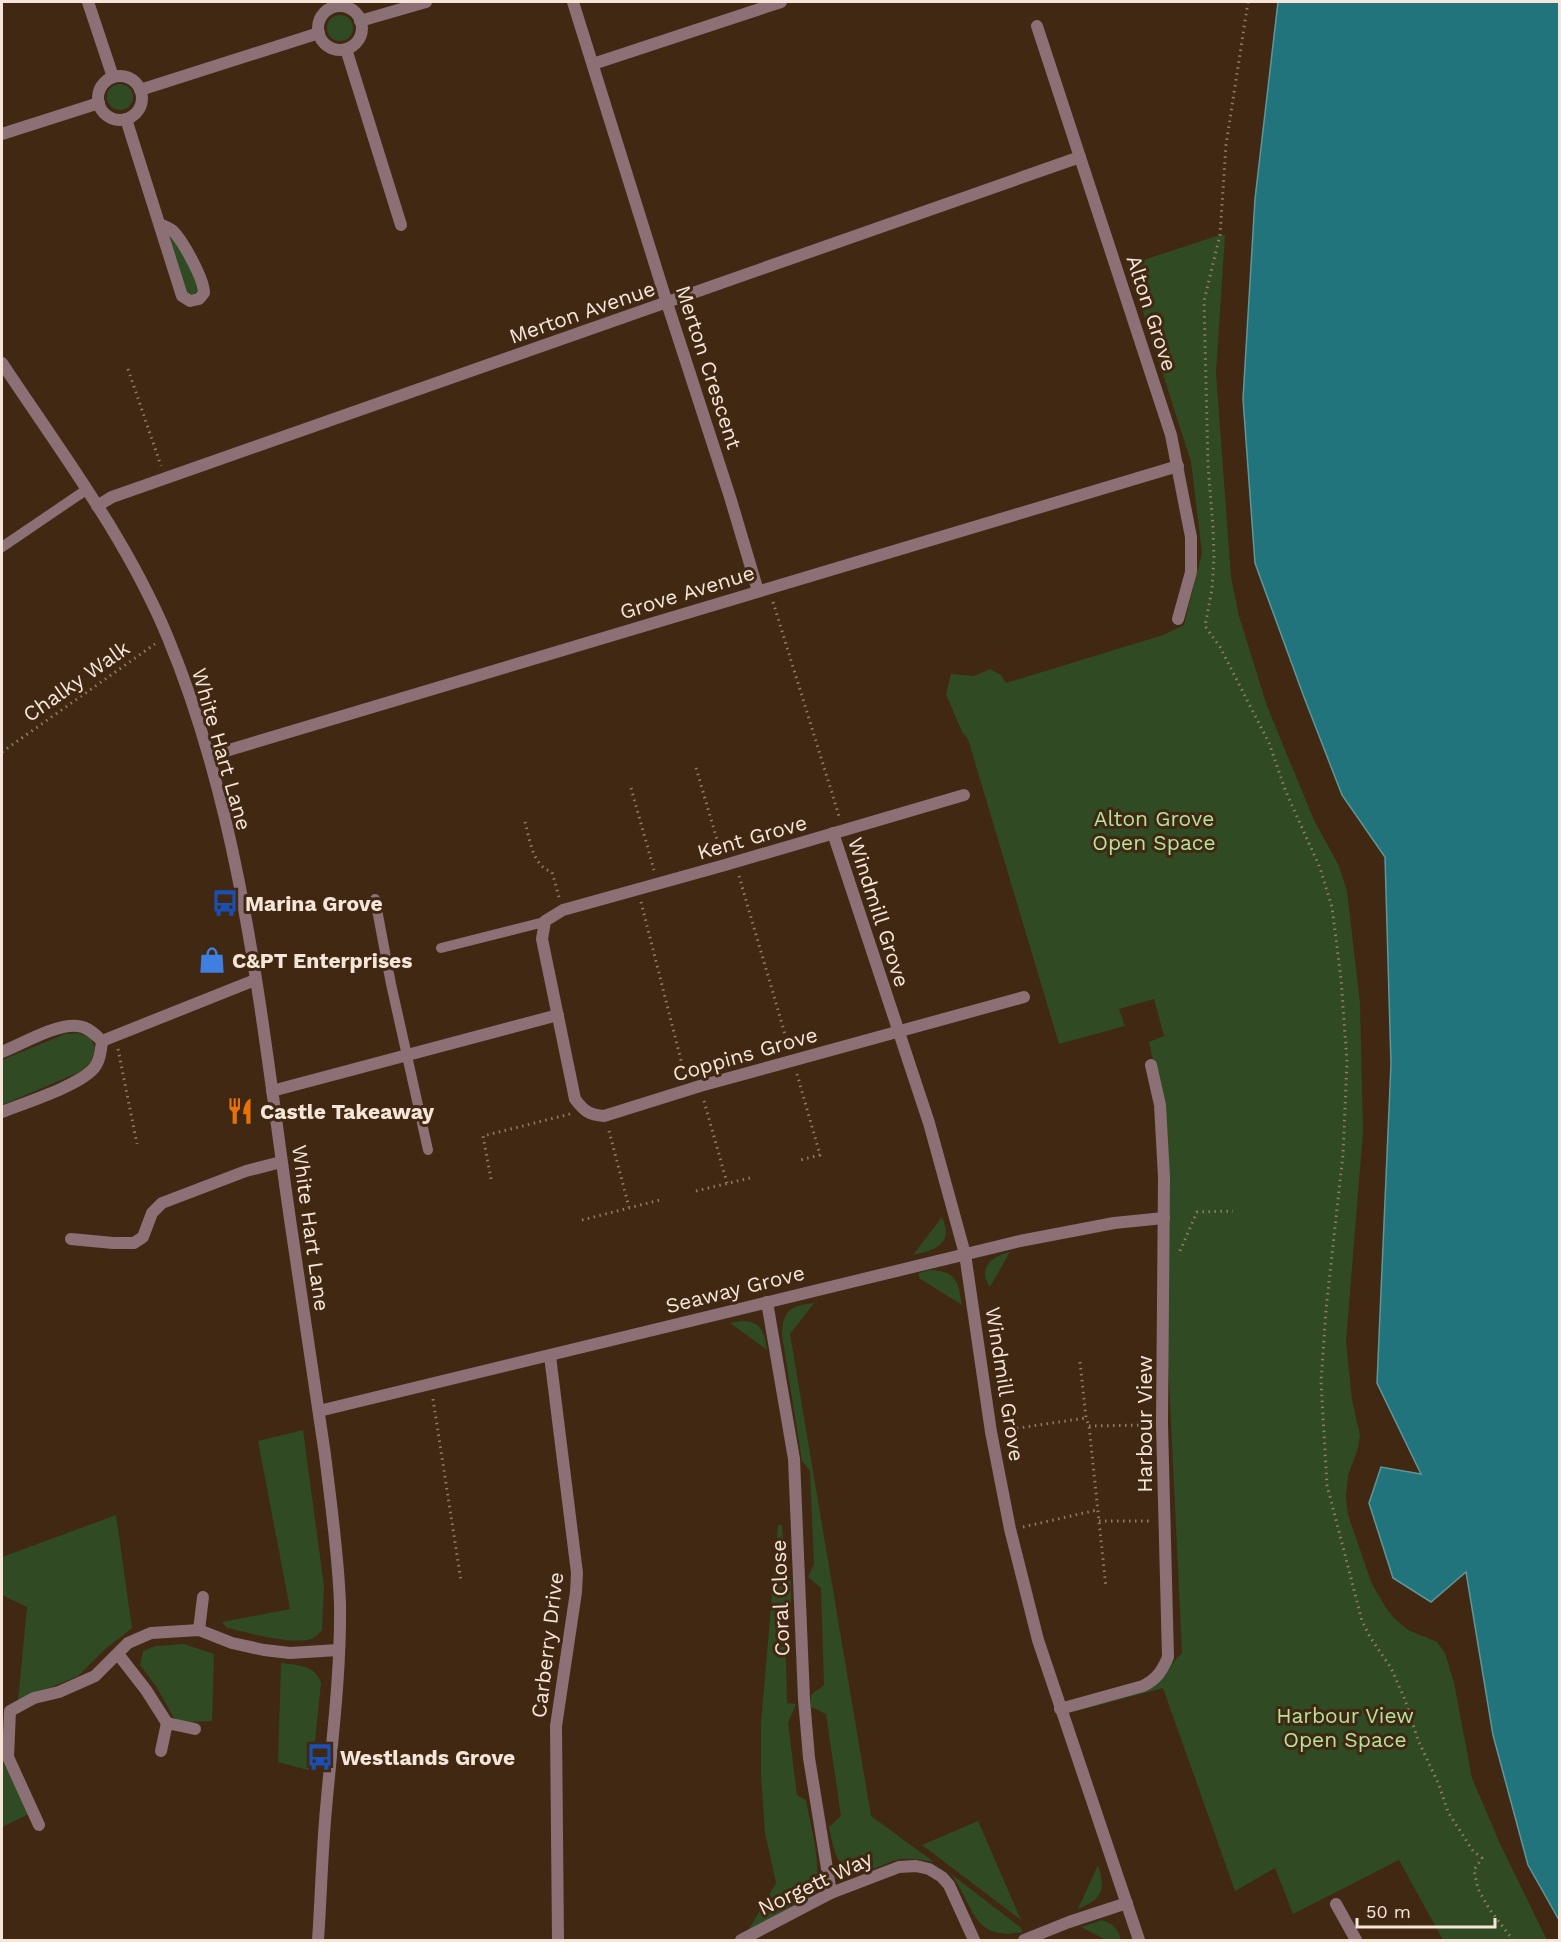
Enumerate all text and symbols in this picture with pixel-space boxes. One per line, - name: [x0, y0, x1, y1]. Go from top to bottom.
- street label: Alton Grove: [1121, 252, 1183, 374]
- street label: Merton Avenue: [506, 275, 658, 349]
- street label: Merton Crescent: [671, 282, 747, 452]
- street label: Grove Avenue: [617, 560, 757, 624]
- street label: Chalky Walk: [18, 635, 134, 727]
- street label: White Hart Lane: [187, 665, 257, 833]
- park label: Alton Grove Open Space: [1092, 806, 1216, 855]
- street label: Kent Grove: [694, 809, 810, 865]
- street label: Windmill Grove: [843, 834, 915, 990]
- bus stop icon: Marina Grove: [210, 888, 240, 918]
- place label: Marina Grove: [245, 891, 383, 916]
- shop icon: C&PT Enterprises: [197, 945, 227, 975]
- place label: C&PT Enterprises: [232, 948, 412, 973]
- street label: Coppins Grove: [670, 1021, 820, 1087]
- restaurant icon: Castle Takeaway: [225, 1096, 255, 1126]
- place label: Castle Takeaway: [260, 1099, 434, 1124]
- street label: White Hart Lane: [287, 1143, 335, 1313]
- street label: Seaway Grove: [663, 1260, 807, 1318]
- street label: Windmill Grove: [980, 1305, 1030, 1463]
- street label: Harbour View: [1132, 1355, 1157, 1493]
- street label: Coral Close: [765, 1539, 795, 1657]
- street label: Carberry Drive: [526, 1571, 568, 1719]
- park label: Harbour View Open Space: [1276, 1703, 1414, 1752]
- bus stop icon: Westlands Grove: [305, 1742, 335, 1772]
- place label: Westlands Grove: [340, 1745, 515, 1770]
- street label: Norgett Way: [754, 1846, 876, 1920]
- scale bar: [1357, 1891, 1495, 1929]
- text: 50 m: [1366, 1901, 1411, 1922]

